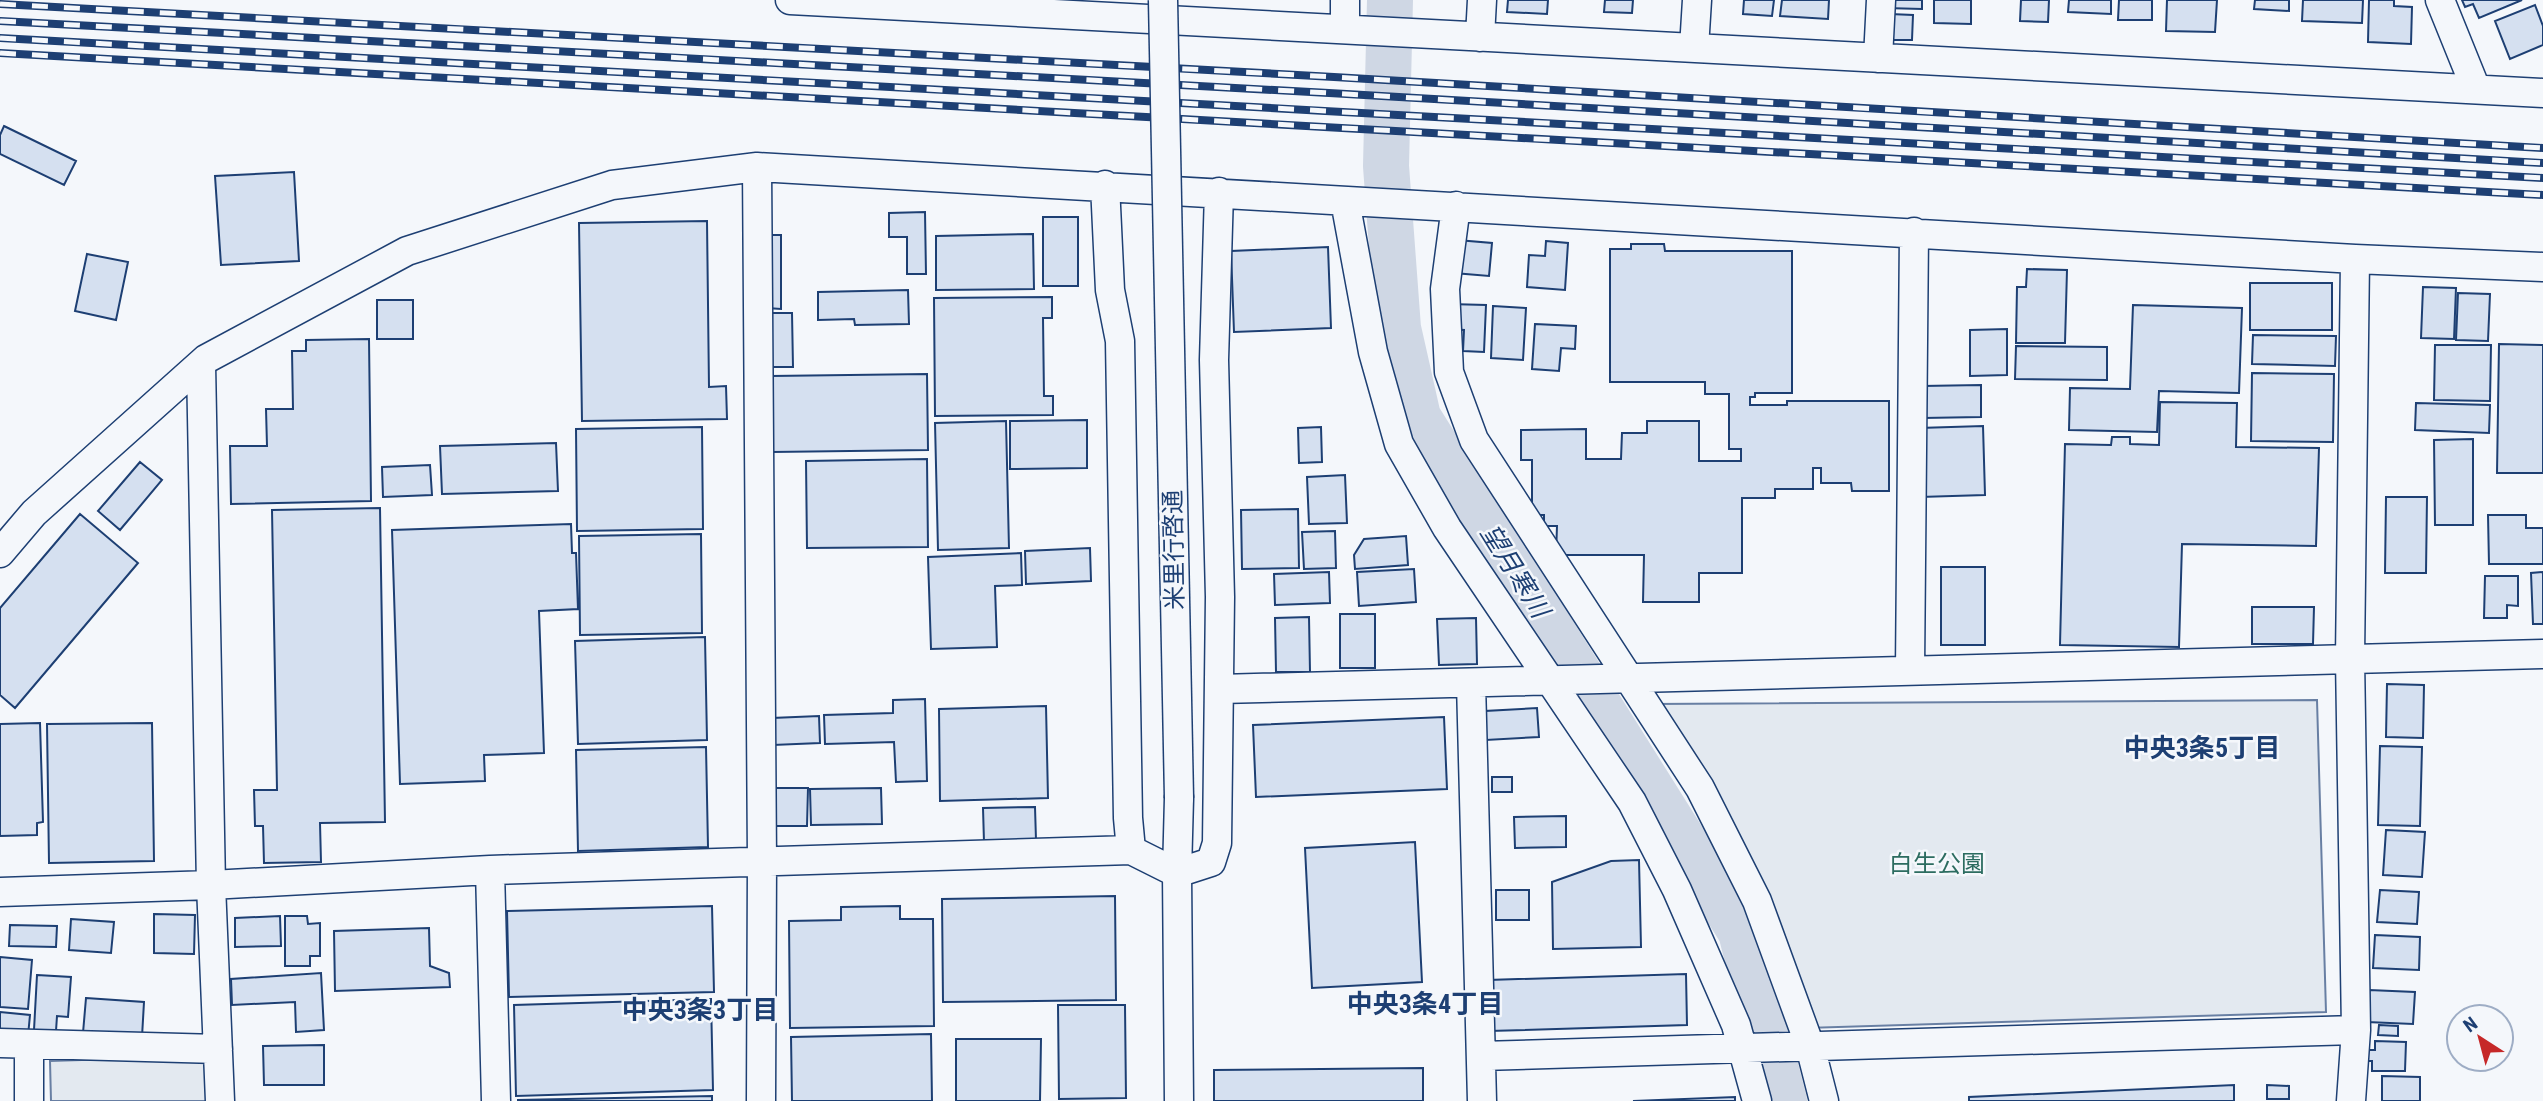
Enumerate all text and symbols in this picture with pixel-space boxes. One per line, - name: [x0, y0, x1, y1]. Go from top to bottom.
- street label: 米里行啓通: [1159, 490, 1189, 610]
- water label: 望月寒川: [1475, 519, 1557, 626]
- district label: 中央3条5丁目: [2124, 733, 2280, 763]
- park label: 白生公園: [1889, 850, 1985, 878]
- district label: 中央3条4丁目: [1347, 989, 1503, 1019]
- district label: 中央3条3丁目: [622, 995, 778, 1025]
- north arrow: [2445, 1003, 2515, 1073]
- text: N: [2459, 1012, 2482, 1037]

